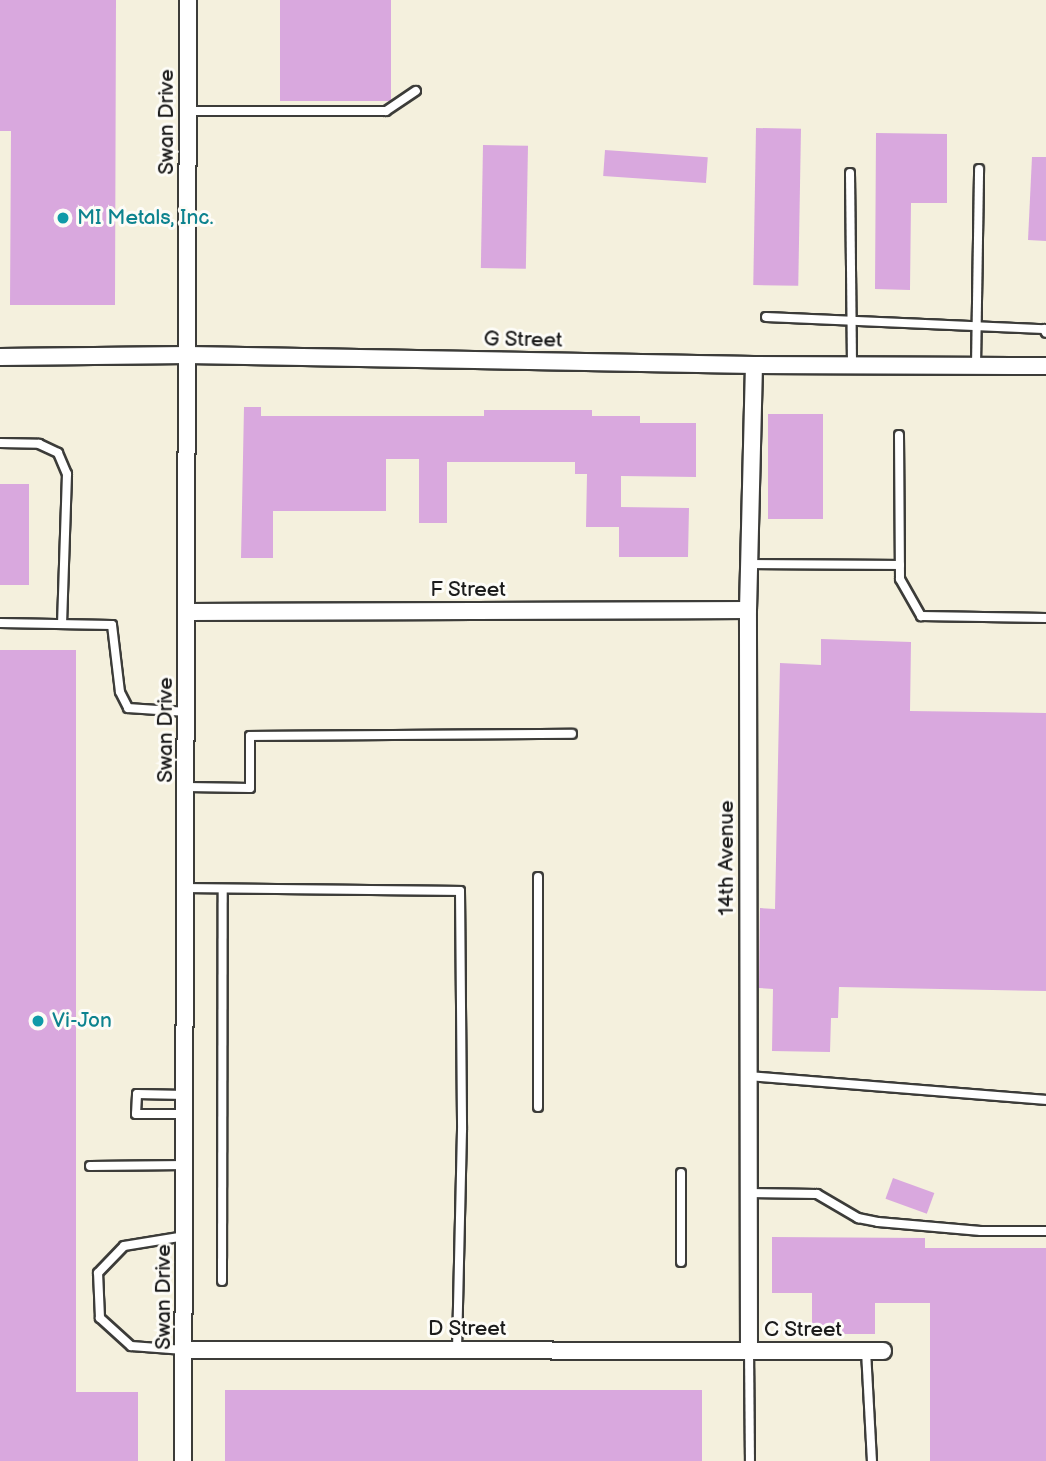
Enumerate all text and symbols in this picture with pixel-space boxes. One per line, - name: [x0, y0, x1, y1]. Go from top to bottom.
- street label: Swan Drive: [154, 69, 180, 175]
- place label: MI Metals, Inc.: [77, 205, 214, 231]
- marker: MI Metals, Inc.: [55, 210, 71, 226]
- street label: G Street: [483, 327, 563, 353]
- street label: F Street: [430, 577, 506, 603]
- street label: Swan Drive: [153, 677, 179, 783]
- street label: 14th Avenue: [714, 800, 740, 916]
- place label: Vi-Jon: [52, 1008, 112, 1034]
- marker: Vi-Jon: [30, 1013, 46, 1029]
- street label: Swan Drive: [151, 1244, 177, 1350]
- street label: D Street: [428, 1316, 506, 1342]
- street label: C Street: [764, 1317, 842, 1343]

